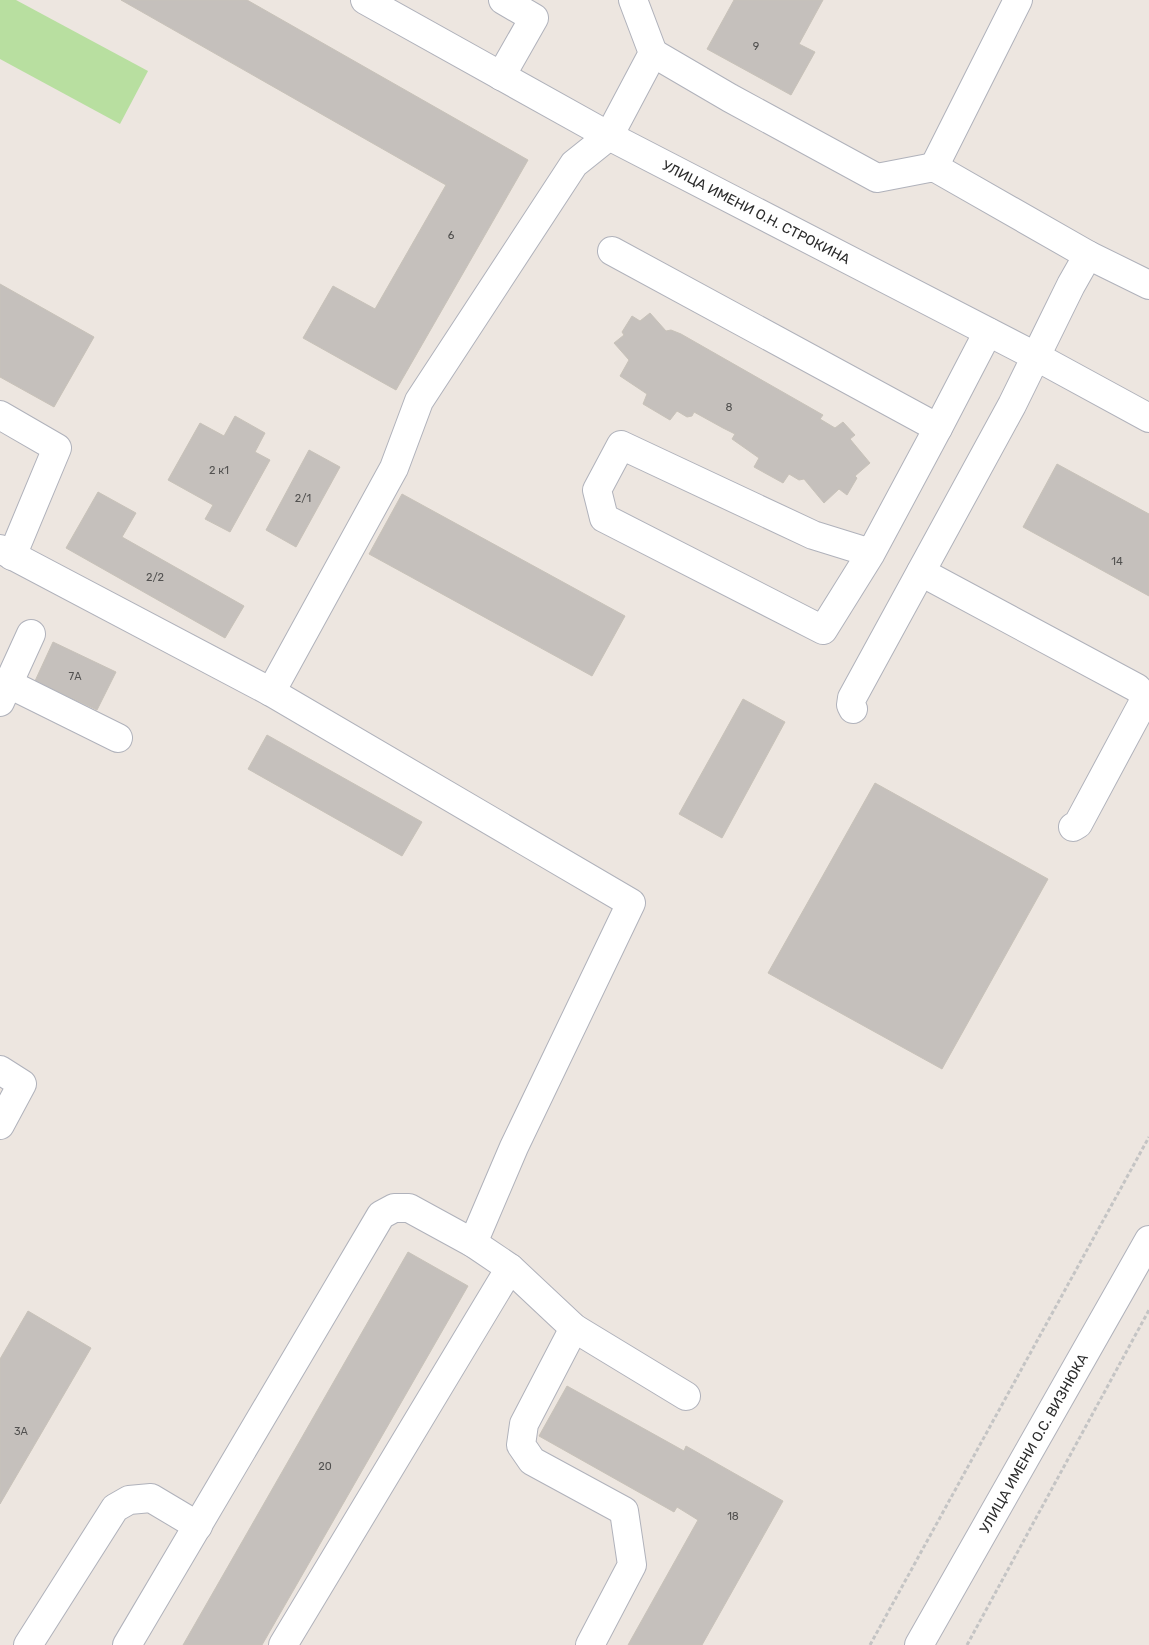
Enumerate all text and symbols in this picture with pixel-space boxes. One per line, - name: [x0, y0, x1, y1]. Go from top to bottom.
- house number: 9: [753, 40, 759, 53]
- street label: УЛИЦА ИМЕНИ О.Н. СТРОКИНА: [659, 157, 853, 268]
- house number: 6: [448, 229, 455, 242]
- house number: 8: [726, 401, 733, 414]
- house number: 2 к1: [209, 464, 229, 477]
- house number: 2/1: [295, 492, 311, 505]
- house number: 14: [1111, 555, 1123, 568]
- house number: 2/2: [146, 571, 164, 584]
- house number: 7А: [68, 670, 82, 683]
- street label: УЛИЦА ИМЕНИ О.С. ВИЗНЮКА: [976, 1350, 1092, 1536]
- house number: 3А: [14, 1425, 29, 1438]
- house number: 20: [318, 1460, 332, 1473]
- house number: 18: [727, 1510, 739, 1523]

